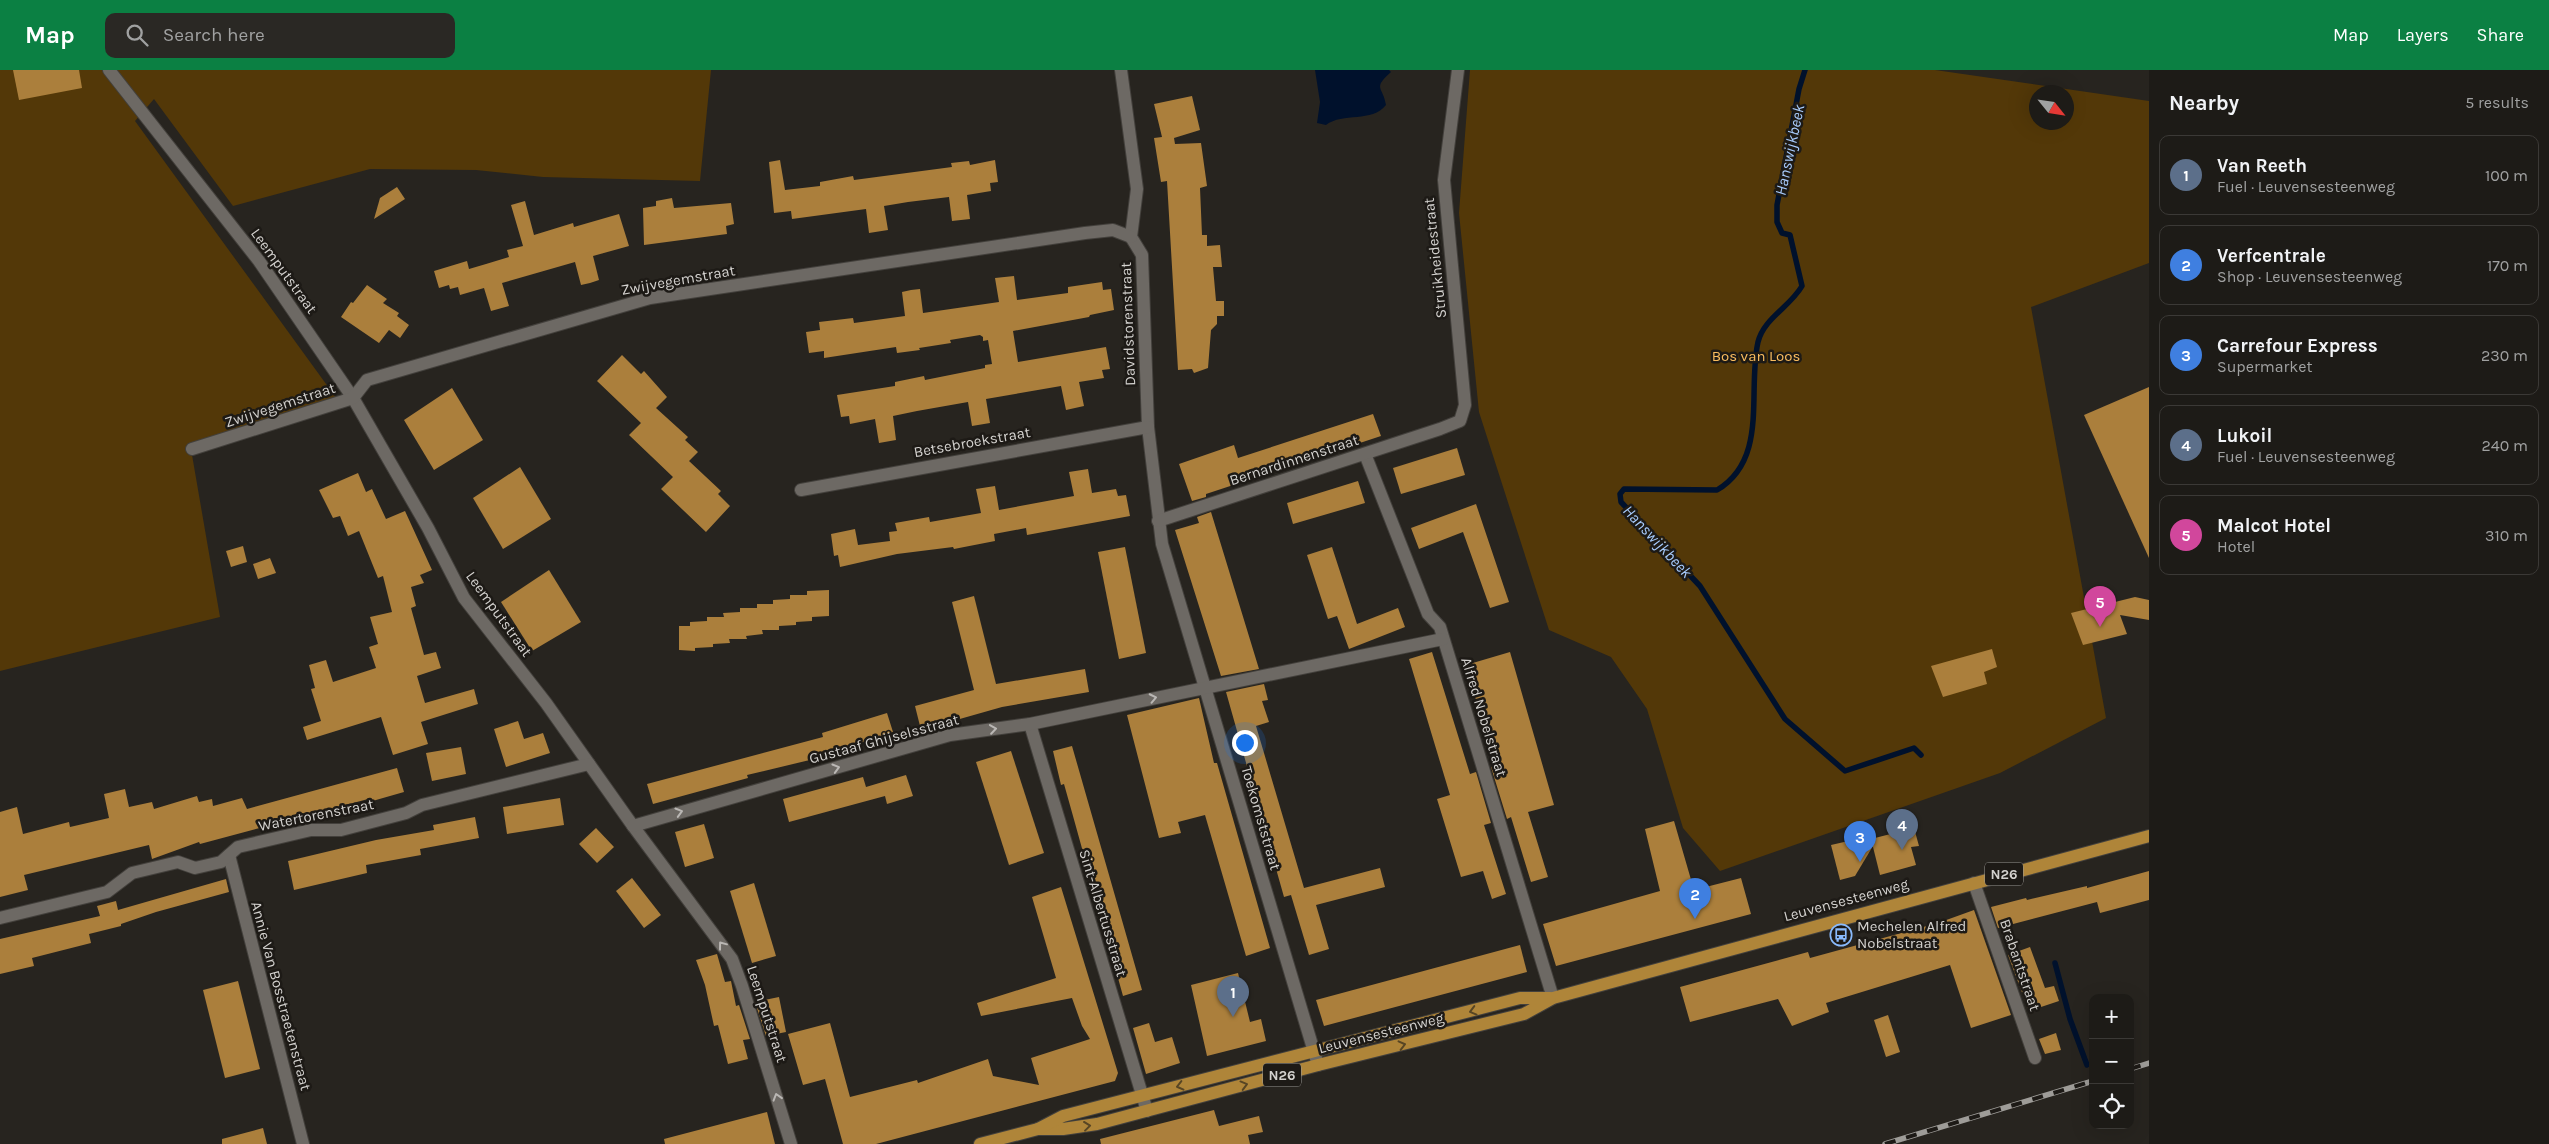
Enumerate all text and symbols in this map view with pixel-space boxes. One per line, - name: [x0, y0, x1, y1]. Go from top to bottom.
- search box: [105, 13, 455, 58]
- text: Map: [25, 21, 75, 49]
- icon: search: [123, 21, 151, 49]
- text: Search here: [163, 24, 265, 46]
- text: Map: [2333, 24, 2369, 46]
- text: Layers: [2397, 24, 2449, 46]
- text: Share: [2477, 24, 2524, 46]
- north arrow: [2029, 85, 2074, 130]
- text: Nearby: [2169, 91, 2239, 115]
- text: 5 results: [2465, 93, 2529, 112]
- water label: Hanswijkbeek: [1771, 102, 1809, 197]
- text: Van Reeth: [2217, 155, 2307, 177]
- text: 1: [2183, 166, 2189, 185]
- text: 100 m: [2485, 166, 2528, 185]
- text: Fuel · Leuvensesteenweg: [2217, 177, 2395, 196]
- street label: Struikheidestraat: [1420, 197, 1450, 319]
- street label: Leemputstraat: [247, 225, 321, 317]
- text: Verfcentrale: [2217, 245, 2326, 267]
- text: 2: [2181, 256, 2191, 275]
- text: 170 m: [2487, 256, 2528, 275]
- street label: Zwijvegemstraat: [620, 261, 737, 299]
- street label: Davidstorenstraat: [1117, 261, 1139, 386]
- text: Shop · Leuvensesteenweg: [2217, 267, 2402, 286]
- text: Carrefour Express: [2217, 335, 2378, 357]
- text: 3: [2181, 346, 2191, 365]
- text: 230 m: [2481, 346, 2528, 365]
- park label: Bos van Loos: [1712, 347, 1800, 365]
- text: Supermarket: [2217, 357, 2313, 376]
- street label: Zwijvegemstraat: [222, 378, 338, 431]
- street label: Betsebroekstraat: [912, 423, 1032, 461]
- text: Lukoil: [2217, 425, 2272, 447]
- street label: Bernardinnenstraat: [1227, 431, 1361, 489]
- text: 4: [2181, 436, 2191, 455]
- text: 240 m: [2482, 436, 2528, 455]
- text: Fuel · Leuvensesteenweg: [2217, 447, 2395, 466]
- water label: Hanswijkbeek: [1619, 501, 1697, 582]
- text: Malcot Hotel: [2217, 515, 2331, 537]
- text: 5: [2181, 526, 2191, 545]
- text: 310 m: [2485, 526, 2528, 545]
- text: Hotel: [2217, 537, 2255, 556]
- street label: Leemputstraat: [462, 568, 536, 660]
- pin: 5: [2084, 586, 2116, 627]
- street label: Alfred Nobelstraat: [1457, 655, 1511, 779]
- one-way arrow: [1148, 694, 1157, 704]
- street label: Gustaaf Ghijselsstraat: [807, 710, 961, 768]
- one-way arrow: [990, 724, 998, 735]
- your location: [1232, 730, 1258, 756]
- one-way arrow: [831, 763, 839, 773]
- street label: Toekomststraat: [1238, 764, 1285, 873]
- street label: Watertorenstraat: [257, 795, 376, 835]
- one-way arrow: [675, 808, 683, 818]
- pin: 4: [1886, 809, 1918, 850]
- pin: 3: [1844, 821, 1876, 862]
- street label: Sint-Albertusstraat: [1075, 847, 1131, 979]
- road number: N26: [1985, 862, 2023, 886]
- street label: Leuvensesteenweg: [1782, 875, 1911, 925]
- pin: 2: [1679, 878, 1711, 919]
- street label: Annie Van Bosstraetenstraat: [247, 899, 315, 1093]
- place label: Mechelen Alfred Nobelstraat: [1857, 917, 1966, 952]
- street label: Brabantstraat: [1996, 917, 2044, 1014]
- bus stop icon: Mechelen Alfred Nobelstraat: [1829, 923, 1853, 947]
- one-way arrow: [719, 942, 727, 951]
- street label: Leemputstraat: [743, 963, 791, 1065]
- pin: 1: [1217, 976, 1249, 1017]
- map controls: [2089, 994, 2134, 1129]
- button: +: [2089, 994, 2134, 1039]
- one-way arrow: [1469, 1005, 1477, 1016]
- street label: Leuvensesteenweg: [1316, 1009, 1446, 1057]
- button: −: [2089, 1039, 2134, 1084]
- one-way arrow: [1397, 1040, 1405, 1050]
- road number: N26: [1263, 1064, 1301, 1086]
- one-way arrow: [1176, 1080, 1185, 1091]
- one-way arrow: [1240, 1080, 1249, 1091]
- button: locate: [2089, 1084, 2134, 1129]
- one-way arrow: [772, 1094, 782, 1102]
- one-way arrow: [1083, 1121, 1091, 1132]

